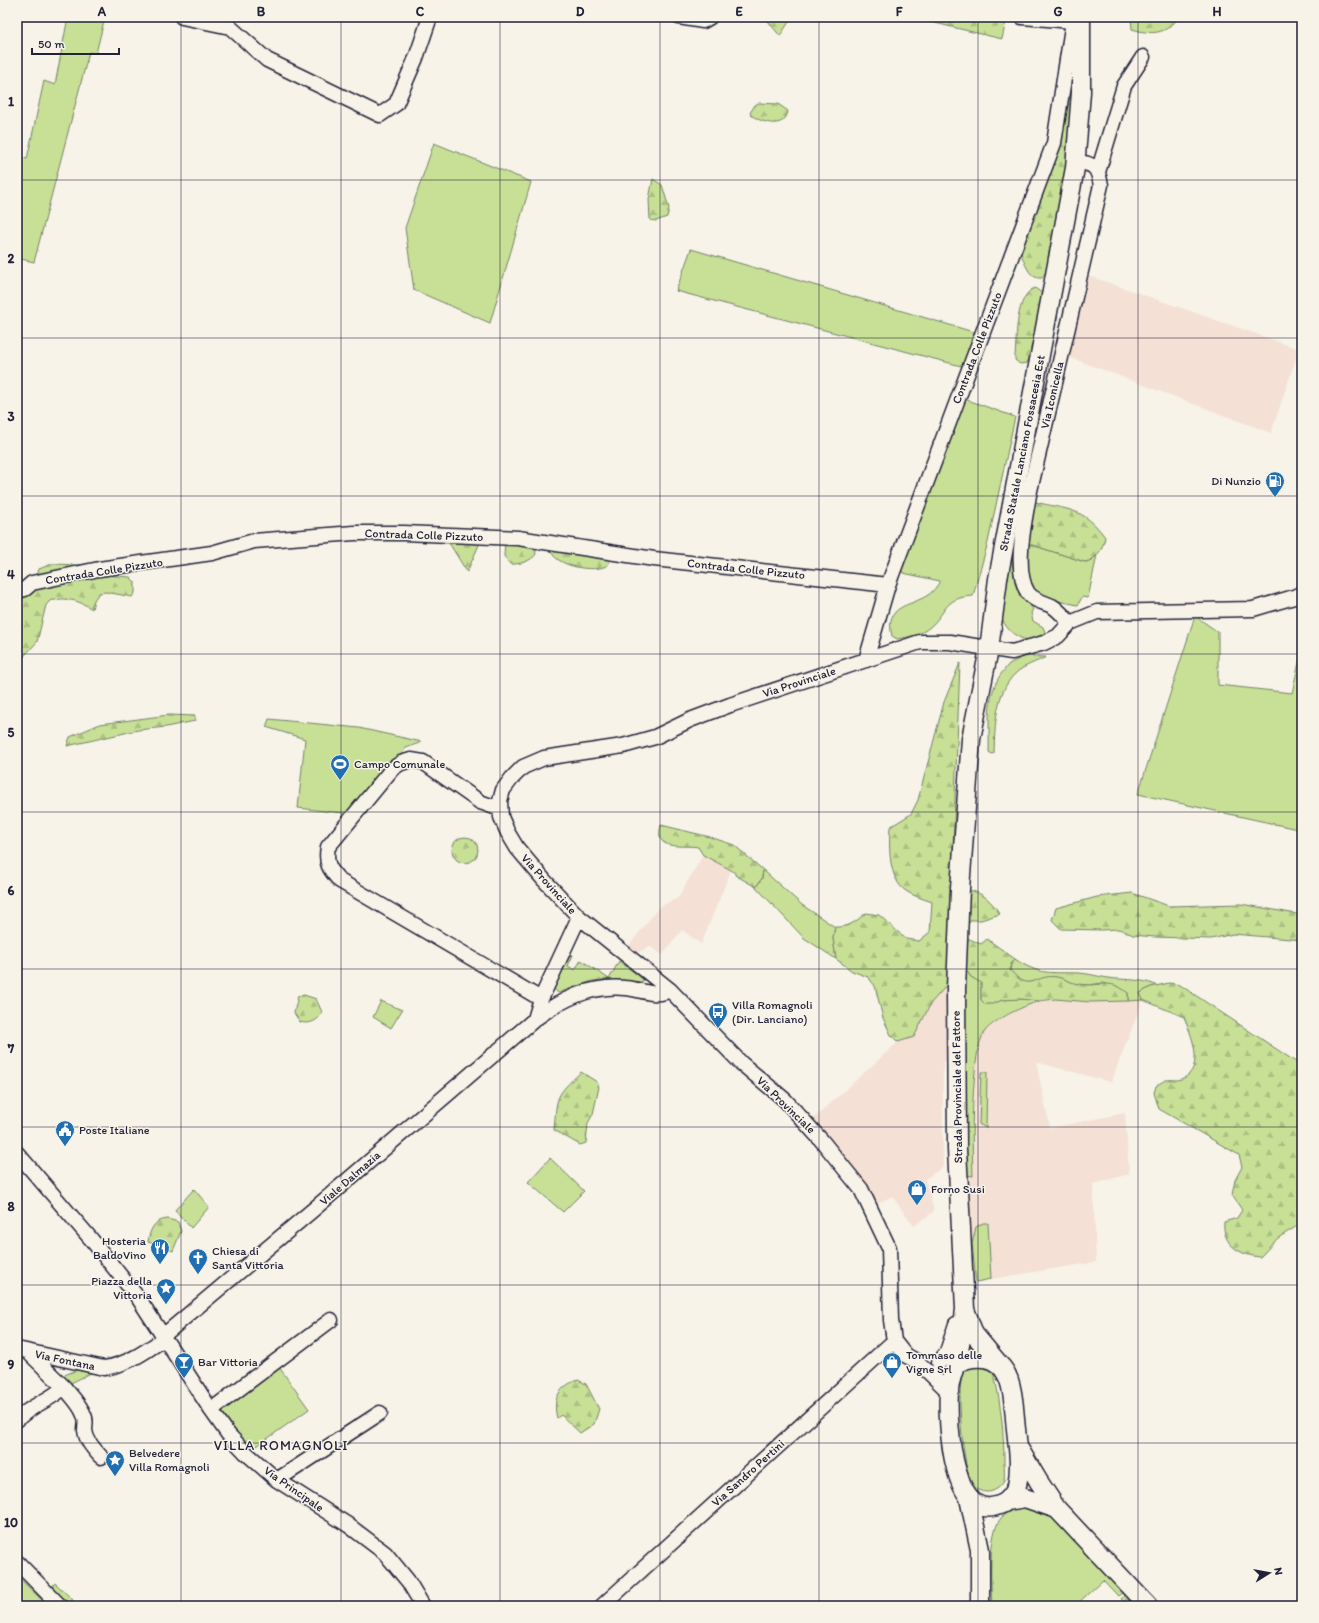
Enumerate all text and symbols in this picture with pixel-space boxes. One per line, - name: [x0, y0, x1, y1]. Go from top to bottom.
- text: A: [97, 4, 107, 19]
- text: B: [257, 4, 266, 19]
- text: C: [416, 4, 425, 19]
- text: D: [576, 4, 585, 19]
- text: E: [735, 4, 743, 19]
- text: F: [896, 4, 903, 19]
- text: G: [1054, 4, 1063, 19]
- text: H: [1213, 4, 1222, 19]
- scale bar: [32, 30, 119, 56]
- text: 50 m: [38, 37, 64, 51]
- text: 1: [8, 94, 14, 109]
- text: 2: [8, 251, 15, 266]
- street label: Contrada Colle Pizzuto: [949, 290, 1005, 406]
- street label: Strada Statale Lanciano Fossacesia Est: [996, 353, 1048, 552]
- street label: Via Iconicella: [1037, 359, 1067, 430]
- text: 3: [7, 409, 15, 424]
- fuel station icon: Di Nunzio: [1264, 470, 1286, 498]
- place label: Di Nunzio: [1211, 474, 1261, 488]
- street label: Contrada Colle Pizzuto: [365, 526, 483, 544]
- street label: Contrada Colle Pizzuto: [44, 555, 164, 587]
- street label: Contrada Colle Pizzuto: [686, 556, 806, 582]
- text: 4: [7, 567, 15, 582]
- street label: Via Provinciale: [761, 664, 838, 700]
- text: 5: [8, 725, 15, 740]
- sports icon: Campo Comunale: [329, 753, 351, 781]
- place label: Campo Comunale: [354, 757, 445, 771]
- street label: Via Provinciale: [518, 851, 580, 917]
- text: 6: [8, 883, 15, 898]
- place label: Villa Romagnoli (Dir. Lanciano): [732, 998, 813, 1026]
- bus stop icon: Villa Romagnoli (Dir. Lanciano): [707, 1001, 729, 1029]
- street label: Strada Provinciale del Fattore: [949, 1010, 965, 1163]
- text: 7: [7, 1041, 15, 1056]
- street label: Via Provinciale: [754, 1074, 818, 1137]
- public building icon: Poste Italiane: [54, 1119, 76, 1147]
- place label: Poste Italiane: [79, 1123, 150, 1137]
- street label: Viale Dalmazia: [317, 1147, 384, 1208]
- shop icon: Forno Susi: [906, 1178, 928, 1206]
- place label: Forno Susi: [931, 1182, 985, 1196]
- text: 8: [7, 1199, 15, 1214]
- place label: Hosteria BaldoVino: [93, 1234, 147, 1262]
- restaurant icon: Hosteria BaldoVino: [149, 1237, 171, 1265]
- place label: Chiesa di Santa Vittoria: [212, 1244, 285, 1272]
- church icon: Chiesa di Santa Vittoria: [187, 1247, 209, 1275]
- place label: Piazza della Vittoria: [91, 1274, 153, 1302]
- place icon: Piazza della Vittoria: [155, 1277, 177, 1305]
- street label: Via Fontana: [34, 1347, 97, 1373]
- place label: Tommaso delle Vigne Srl: [906, 1348, 983, 1376]
- bar icon: Bar Vittoria: [173, 1351, 195, 1379]
- shop icon: Tommaso delle Vigne Srl: [881, 1351, 903, 1379]
- place label: Bar Vittoria: [198, 1355, 258, 1369]
- text: 9: [8, 1357, 15, 1372]
- district label: VILLA ROMAGNOLI: [214, 1437, 348, 1454]
- street label: Via Sandro Pertini: [709, 1437, 787, 1509]
- place label: Belvedere Villa Romagnoli: [129, 1446, 210, 1474]
- place icon: Belvedere Villa Romagnoli: [104, 1449, 126, 1477]
- street label: Via Principale: [261, 1463, 327, 1515]
- text: 10: [4, 1515, 18, 1530]
- north arrow: [1249, 1553, 1289, 1593]
- text: N: [1271, 1566, 1285, 1576]

